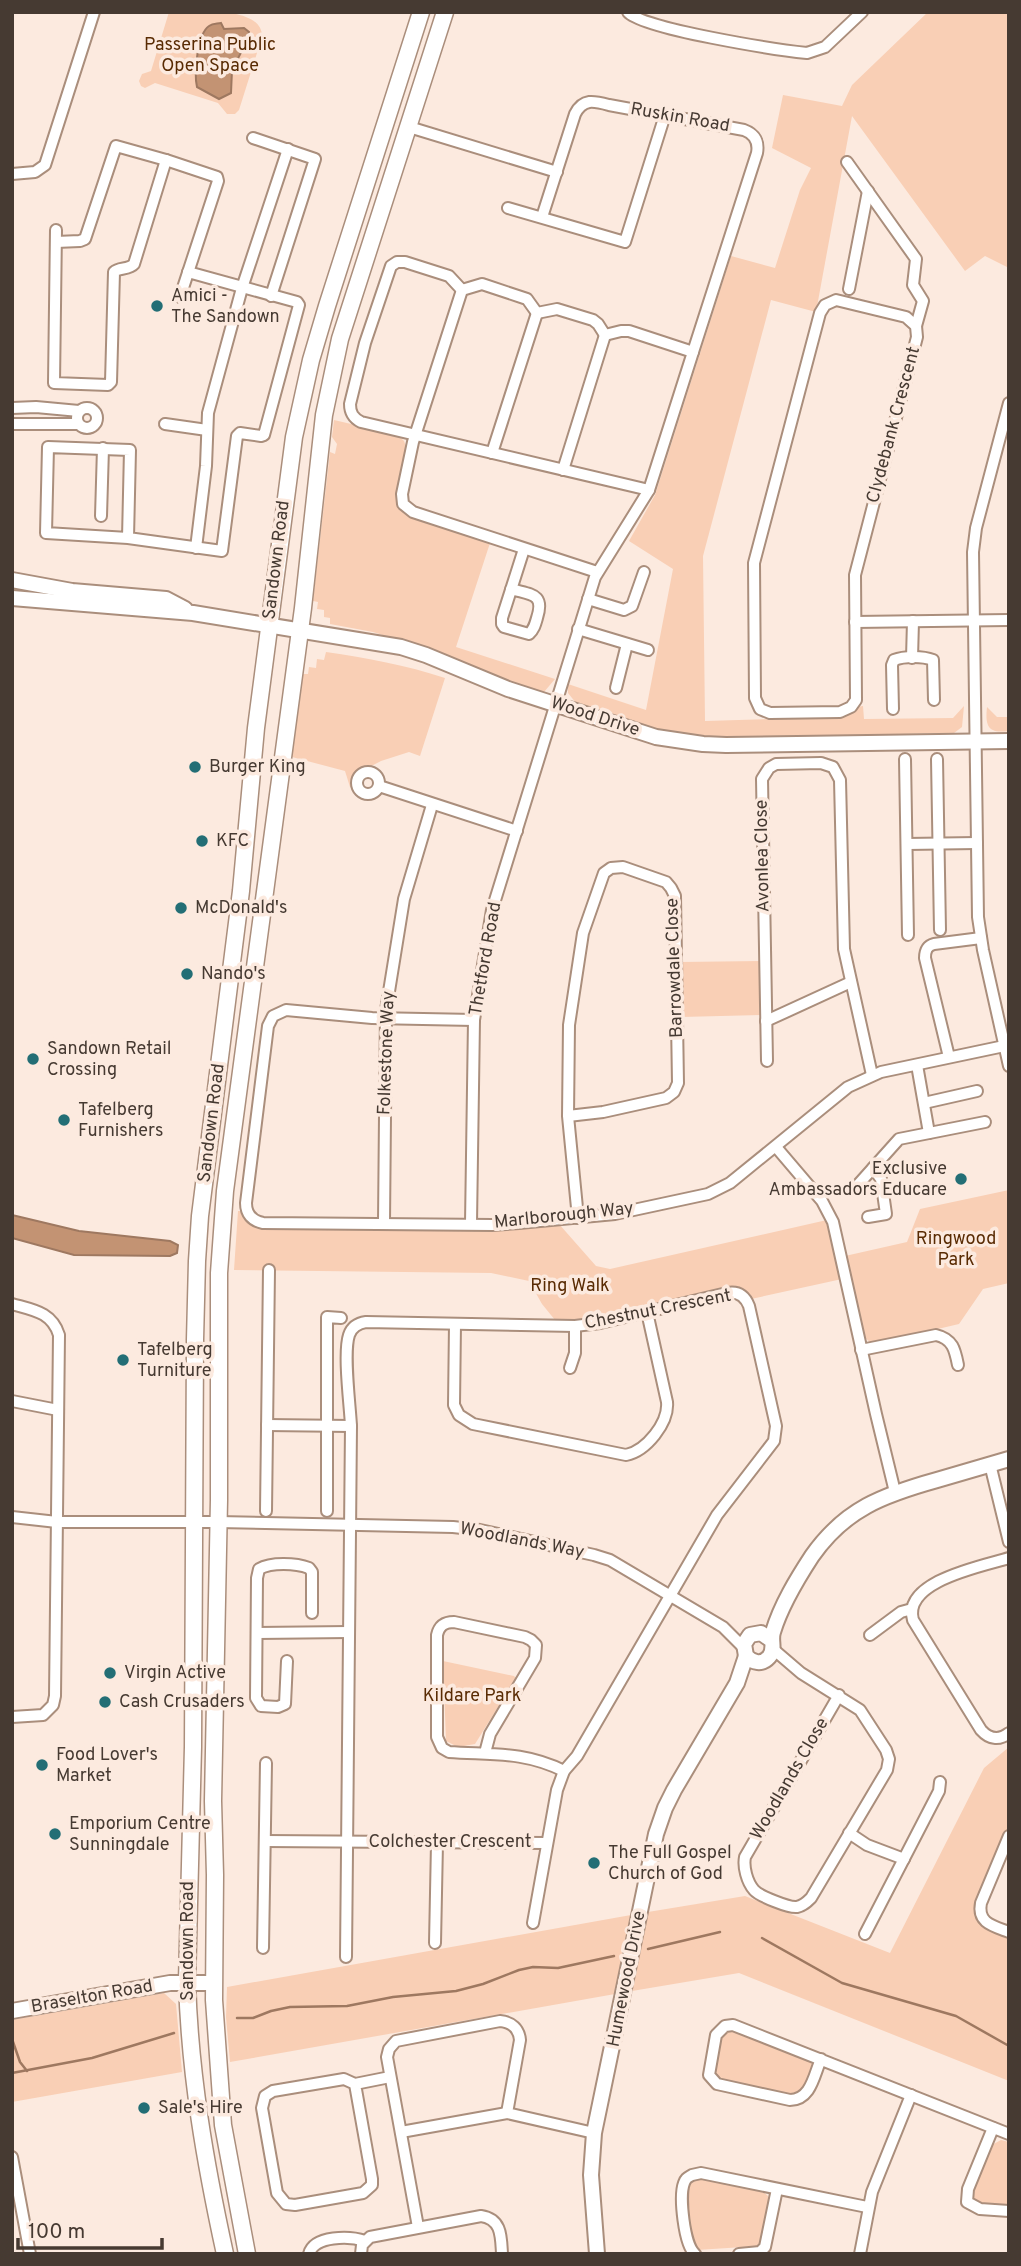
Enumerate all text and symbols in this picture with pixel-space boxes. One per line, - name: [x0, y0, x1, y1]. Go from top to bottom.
- park label: Passerina Public Open Space: [144, 34, 276, 78]
- street label: Ruskin Road: [629, 98, 731, 138]
- place label: Amici - The Sandown: [171, 285, 280, 329]
- marker: Amici - The Sandown: [149, 298, 165, 314]
- street label: Clydebank Crescent: [862, 344, 926, 506]
- street label: Sandown Road: [258, 499, 296, 621]
- street label: Wood Drive: [547, 692, 643, 742]
- place label: Burger King: [209, 756, 306, 779]
- marker: Burger King: [187, 759, 203, 775]
- street label: Avonlea Close: [751, 799, 775, 913]
- place label: KFC: [216, 830, 249, 853]
- marker: KFC: [194, 833, 210, 849]
- place label: McDonald's: [195, 897, 287, 920]
- street label: Barrowdale Close: [661, 898, 689, 1038]
- marker: McDonald's: [173, 900, 189, 916]
- street label: Thetford Road: [465, 900, 507, 1018]
- place label: Nando's: [201, 963, 266, 986]
- marker: Nando's: [179, 966, 195, 982]
- street label: Folkestone Way: [373, 990, 401, 1116]
- place label: Sandown Retail Crossing: [47, 1038, 172, 1082]
- marker: Sandown Retail Crossing: [25, 1051, 41, 1067]
- street label: Sandown Road: [193, 1062, 231, 1184]
- place label: Tafelberg Furnishers: [78, 1099, 163, 1143]
- marker: Tafelberg Furnishers: [56, 1112, 72, 1128]
- place label: Exclusive Ambassadors Educare: [769, 1158, 947, 1202]
- marker: Exclusive Ambassadors Educare: [953, 1171, 969, 1187]
- street label: Marlborough Way: [493, 1197, 635, 1235]
- park label: Ringwood Park: [916, 1228, 996, 1272]
- park label: Ring Walk: [530, 1275, 610, 1298]
- street label: Chestnut Crescent: [583, 1285, 733, 1335]
- place label: Tafelberg Turniture: [137, 1339, 213, 1383]
- marker: Tafelberg Turniture: [115, 1352, 131, 1368]
- street label: Woodlands Way: [458, 1518, 586, 1564]
- place label: Virgin Active: [124, 1662, 226, 1685]
- marker: Virgin Active: [102, 1665, 118, 1681]
- park label: Kildare Park: [423, 1685, 521, 1708]
- place label: Cash Crusaders: [119, 1691, 245, 1714]
- marker: Cash Crusaders: [97, 1694, 113, 1710]
- street label: Woodlands Close: [746, 1714, 834, 1844]
- place label: Food Lover's Market: [56, 1744, 158, 1788]
- marker: Food Lover's Market: [34, 1757, 50, 1773]
- place label: Emporium Centre Sunningdale: [69, 1813, 211, 1857]
- marker: Emporium Centre Sunningdale: [47, 1826, 63, 1842]
- street label: Colchester Crescent: [368, 1831, 532, 1854]
- place label: The Full Gospel Church of God: [608, 1842, 732, 1886]
- marker: The Full Gospel Church of God: [586, 1855, 602, 1871]
- street label: Sandown Road: [177, 1881, 200, 2001]
- street label: Humewood Drive: [603, 1909, 651, 2049]
- street label: Braselton Road: [29, 1975, 155, 2019]
- place label: Sale's Hire: [158, 2097, 243, 2120]
- marker: Sale's Hire: [136, 2100, 152, 2116]
- scale bar: [18, 2206, 161, 2250]
- text: 100 m: [28, 2219, 85, 2246]

